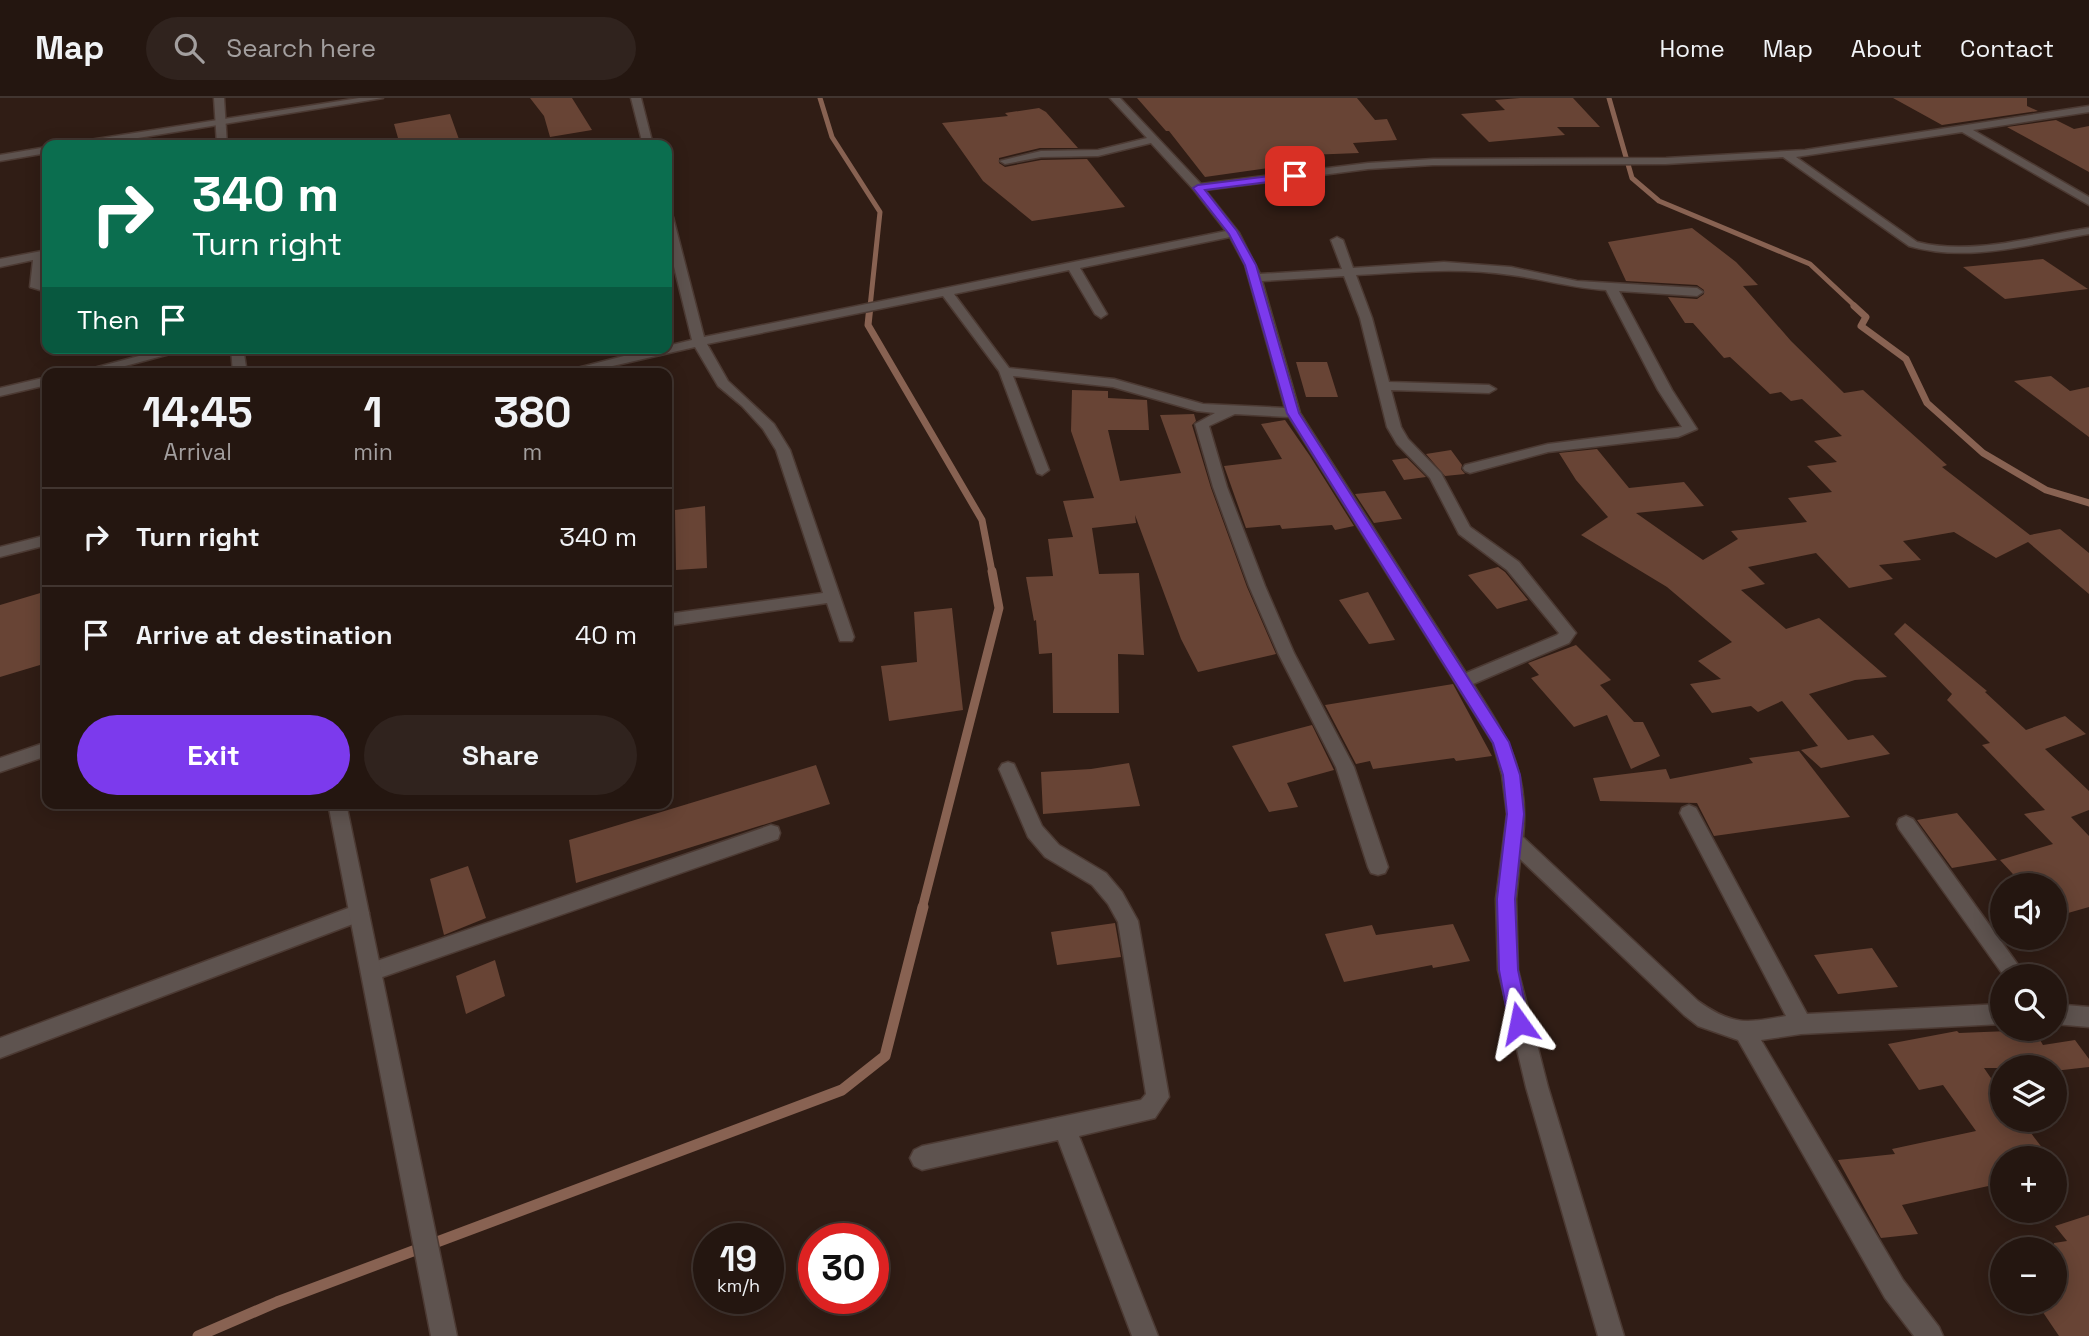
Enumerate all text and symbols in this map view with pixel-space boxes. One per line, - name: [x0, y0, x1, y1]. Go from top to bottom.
- search box: [146, 17, 636, 80]
- text: Map: [35, 27, 104, 69]
- icon: search: [170, 29, 208, 67]
- text: Search here: [226, 31, 376, 65]
- text: Home: [1659, 33, 1725, 64]
- text: Map: [1763, 33, 1813, 64]
- text: About: [1851, 33, 1922, 64]
- text: Contact: [1960, 33, 2054, 64]
- pin: [1265, 146, 1325, 206]
- icon: arrive: [1276, 157, 1314, 195]
- text: 340 m: [192, 163, 339, 225]
- icon: right: [77, 168, 168, 259]
- text: Turn right: [192, 224, 342, 264]
- icon: arrive: [154, 301, 192, 339]
- text: Then: [77, 303, 140, 337]
- text: 14:45: [143, 386, 253, 439]
- text: 1: [364, 386, 383, 439]
- text: 380: [493, 386, 571, 439]
- text: Arrival: [163, 437, 232, 467]
- text: min: [353, 437, 393, 467]
- text: m: [523, 437, 542, 467]
- icon: right: [77, 518, 115, 556]
- text: Turn right: [136, 520, 260, 554]
- text: 340 m: [559, 520, 637, 554]
- icon: arrive: [77, 616, 115, 654]
- text: Arrive at destination: [136, 618, 393, 652]
- text: 40 m: [575, 618, 637, 652]
- button: Exit: [77, 715, 350, 795]
- button: Share: [364, 715, 637, 795]
- map controls: [1990, 873, 2067, 1314]
- button: sound: [1990, 873, 2067, 950]
- button: search: [1990, 964, 2067, 1041]
- position arrow: [1482, 986, 1556, 1060]
- button: layers: [1990, 1055, 2067, 1132]
- button: +: [1990, 1146, 2067, 1223]
- speed limit sign: 30: [798, 1223, 889, 1314]
- text: 19: [720, 1237, 757, 1281]
- button: −: [1990, 1237, 2067, 1314]
- text: km/h: [717, 1274, 760, 1297]

